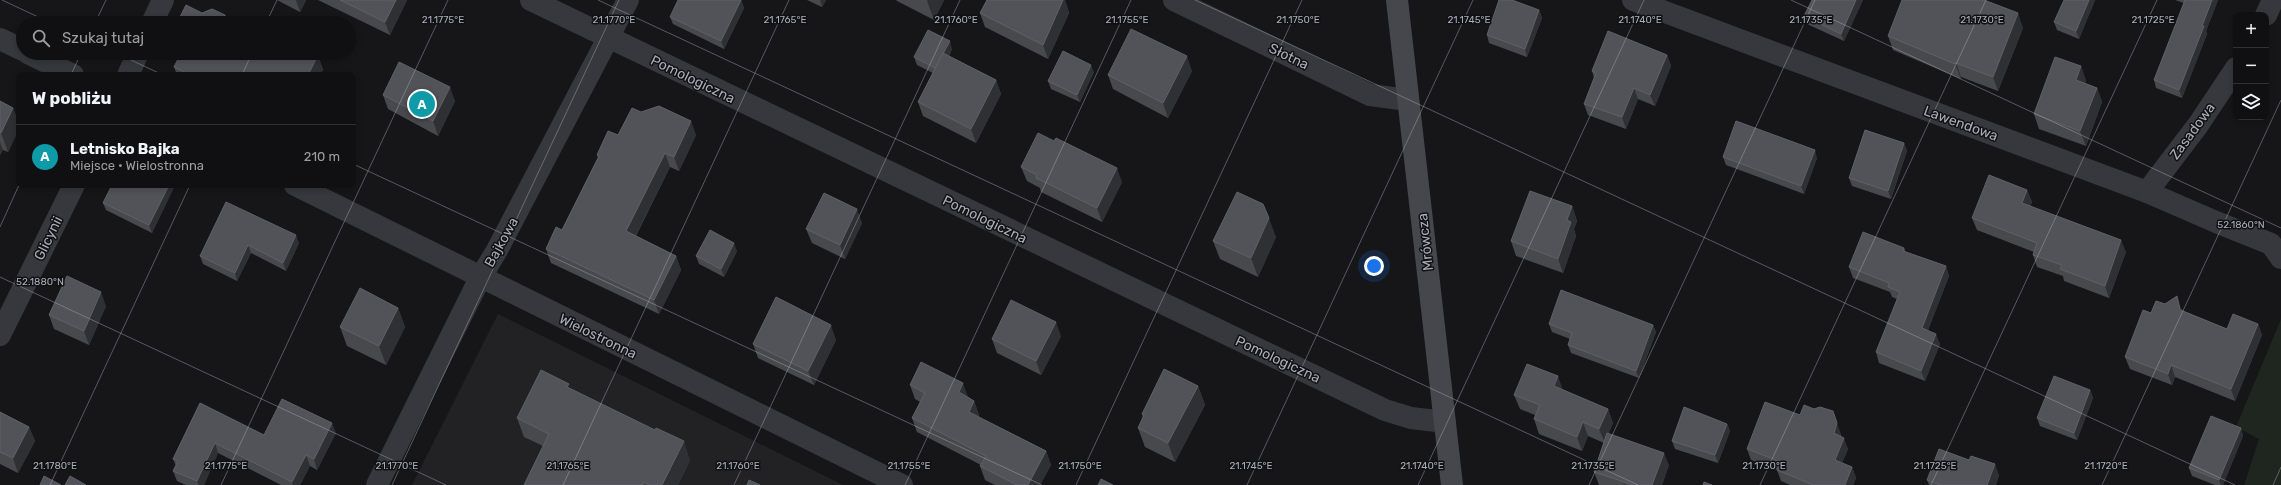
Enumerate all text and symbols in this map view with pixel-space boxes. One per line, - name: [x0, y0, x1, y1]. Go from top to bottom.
- map controls: [2233, 12, 2269, 120]
- button: +: [2233, 12, 2269, 48]
- text: 21.1775°E: [422, 14, 464, 26]
- text: 21.1770°E: [593, 14, 635, 26]
- text: 21.1765°E: [763, 14, 807, 26]
- text: 21.1760°E: [934, 14, 978, 26]
- text: 21.1755°E: [1105, 14, 1149, 26]
- text: 21.1750°E: [1276, 14, 1320, 26]
- text: 21.1745°E: [1447, 14, 1491, 26]
- text: 21.1740°E: [1618, 14, 1662, 26]
- text: 21.1735°E: [1789, 14, 1833, 26]
- text: 21.1730°E: [1960, 14, 2004, 26]
- text: 21.1725°E: [2131, 14, 2175, 26]
- search box: [16, 16, 356, 60]
- icon: search: [30, 27, 52, 49]
- text: Szukaj tutaj: [62, 29, 144, 47]
- street label: Słotna: [1266, 40, 1311, 73]
- button: −: [2233, 48, 2269, 84]
- street label: Pomologiczna: [648, 52, 738, 107]
- button: layers: [2233, 84, 2269, 120]
- text: W pobliżu: [32, 88, 111, 108]
- pin: A: [409, 89, 435, 119]
- street label: Zasadowa: [2166, 100, 2219, 163]
- street label: Lawendowa: [1921, 102, 2000, 145]
- text: Letnisko Bajka: [70, 140, 180, 158]
- text: A: [40, 149, 50, 164]
- text: 210 m: [304, 149, 340, 164]
- text: Miejsce · Wielostronna: [70, 158, 204, 173]
- street label: Pomologiczna: [940, 192, 1030, 247]
- street label: Mrówcza: [1414, 212, 1437, 272]
- street label: Glicynii: [31, 213, 66, 263]
- street label: Bajkowa: [481, 214, 522, 270]
- text: 52.1860°N: [2217, 219, 2265, 231]
- your location: [1364, 256, 1384, 276]
- text: 52.1880°N: [16, 276, 64, 288]
- street label: Wielostronna: [556, 310, 639, 363]
- street label: Pomologiczna: [1233, 332, 1323, 387]
- text: 21.1780°E: [33, 460, 77, 472]
- text: 21.1775°E: [205, 460, 247, 472]
- text: 21.1770°E: [376, 460, 418, 472]
- text: 21.1765°E: [546, 460, 590, 472]
- text: 21.1760°E: [716, 460, 760, 472]
- text: 21.1755°E: [887, 460, 931, 472]
- text: 21.1750°E: [1058, 460, 1102, 472]
- text: 21.1745°E: [1229, 460, 1273, 472]
- text: 21.1740°E: [1400, 460, 1444, 472]
- text: 21.1735°E: [1571, 460, 1615, 472]
- text: 21.1730°E: [1742, 460, 1786, 472]
- text: 21.1725°E: [1913, 460, 1957, 472]
- text: 21.1720°E: [2084, 460, 2128, 472]

